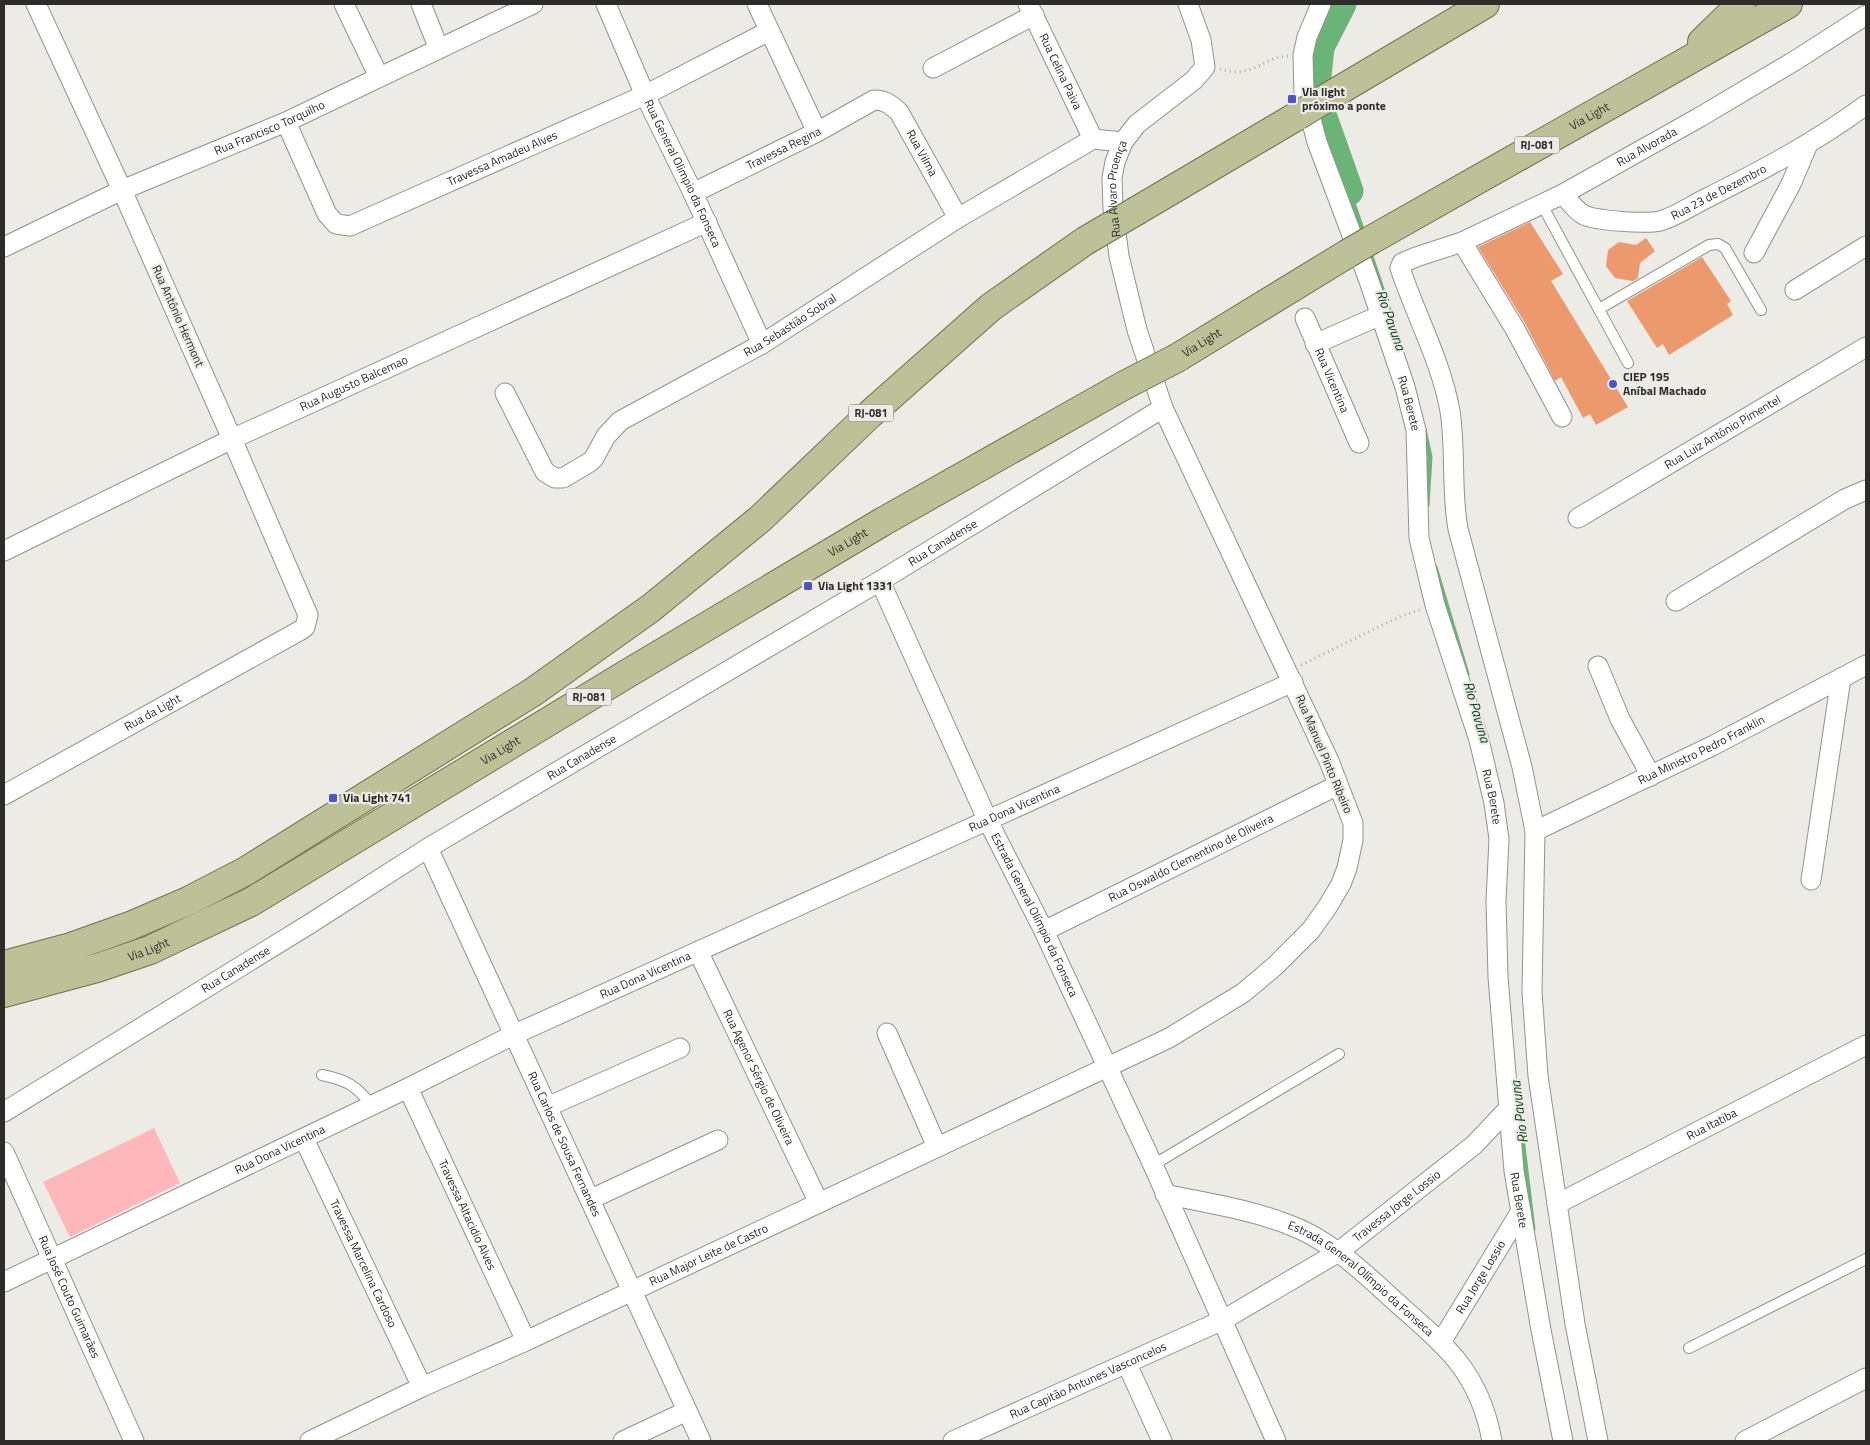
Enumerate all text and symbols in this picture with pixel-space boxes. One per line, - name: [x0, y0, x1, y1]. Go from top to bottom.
- street label: Rua Celina Paiva: [1034, 30, 1088, 113]
- place label: Via light próximo a ponte: [1302, 82, 1386, 115]
- marker: Via light próximo a ponte: [1286, 93, 1298, 105]
- street label: Rua Francisco Torquilho: [211, 95, 328, 160]
- street label: Rua General Olimpio da Fonseca: [640, 96, 727, 250]
- street label: Via Light: [1566, 97, 1613, 135]
- street label: Travessa Regina: [743, 122, 825, 175]
- street label: Rua Alvorada: [1613, 122, 1680, 171]
- street label: Travessa Amadeu Alves: [444, 125, 561, 191]
- street label: Rua Vilma: [902, 126, 943, 180]
- road number: RJ-081: [1514, 136, 1560, 154]
- street label: Rua Álvaro Proença: [1102, 137, 1132, 238]
- street label: Rua 23 de Dezembro: [1667, 159, 1770, 225]
- street label: Rua Antônio Hermont: [147, 262, 210, 371]
- water label: Rio Pavuna: [1371, 287, 1412, 354]
- street label: Rua Sebastião Sobral: [740, 289, 840, 361]
- street label: Via Light: [1178, 323, 1226, 362]
- street label: Rua Vicentina: [1310, 345, 1355, 416]
- street label: Rua Augusto Balcemao: [296, 350, 411, 416]
- place label: CIEP 195 Aníbal Machado: [1623, 367, 1706, 400]
- street label: Rua Berete: [1393, 373, 1426, 433]
- marker: CIEP 195 Aníbal Machado: [1607, 378, 1619, 390]
- street label: Rua Luiz Antônio Pimentel: [1660, 390, 1784, 474]
- road number: RJ-081: [848, 404, 894, 422]
- street label: Rua Canadense: [904, 514, 981, 571]
- street label: Via Light: [824, 522, 872, 561]
- place label: Via Light 1331: [818, 576, 893, 595]
- marker: Via Light 1331: [802, 580, 814, 592]
- water label: Rio Pavuna: [1459, 679, 1496, 746]
- street label: Rua da Light: [120, 688, 185, 736]
- road number: RJ-081: [566, 689, 612, 706]
- street label: Rua Manuel Pinto Ribeiro: [1291, 691, 1358, 816]
- street label: Rua Ministro Pedro Franklin: [1634, 710, 1768, 789]
- street label: Rua Canadense: [543, 729, 620, 785]
- street label: Via Light: [477, 730, 524, 770]
- street label: Rua Berete: [1477, 767, 1507, 826]
- street label: Rua Dona Vicentina: [965, 779, 1063, 837]
- place label: Via Light 741: [343, 788, 411, 807]
- marker: Via Light 741: [327, 792, 339, 804]
- street label: Rua Oswaldo Clementino de Oliveira: [1105, 809, 1277, 907]
- street label: Estrada General Olímpio da Fonseca: [986, 829, 1084, 1000]
- street label: Via Light: [125, 932, 173, 966]
- street label: Rua Canadense: [197, 941, 274, 998]
- street label: Rua Dona Vicentina: [596, 946, 694, 1004]
- street label: Rua Agenor Sérgio de Oliveira: [718, 1006, 800, 1148]
- street label: Rua Carlos de Sousa Fernandes: [523, 1068, 607, 1220]
- water label: Rio Pavuna: [1504, 1079, 1533, 1144]
- street label: Rua Itatiba: [1683, 1103, 1740, 1145]
- street label: Rua Dona Vicentina: [231, 1119, 328, 1179]
- street label: Travessa Altacidio Alves: [434, 1156, 502, 1274]
- street label: Travessa Jorge Lossio: [1348, 1165, 1445, 1246]
- street label: Rua Berete: [1505, 1171, 1534, 1229]
- street label: Travessa Marcelina Cardoso: [325, 1196, 402, 1331]
- street label: Estrada General Olímpio da Fonseca: [1285, 1215, 1438, 1341]
- street label: Rua Major Leite de Castro: [646, 1218, 771, 1291]
- street label: Rua José Couto Guimarães: [34, 1232, 106, 1362]
- street label: Rua Jorge Lossio: [1450, 1236, 1510, 1317]
- street label: Rua Capitão Antunes Vasconcelos: [1006, 1336, 1170, 1423]

